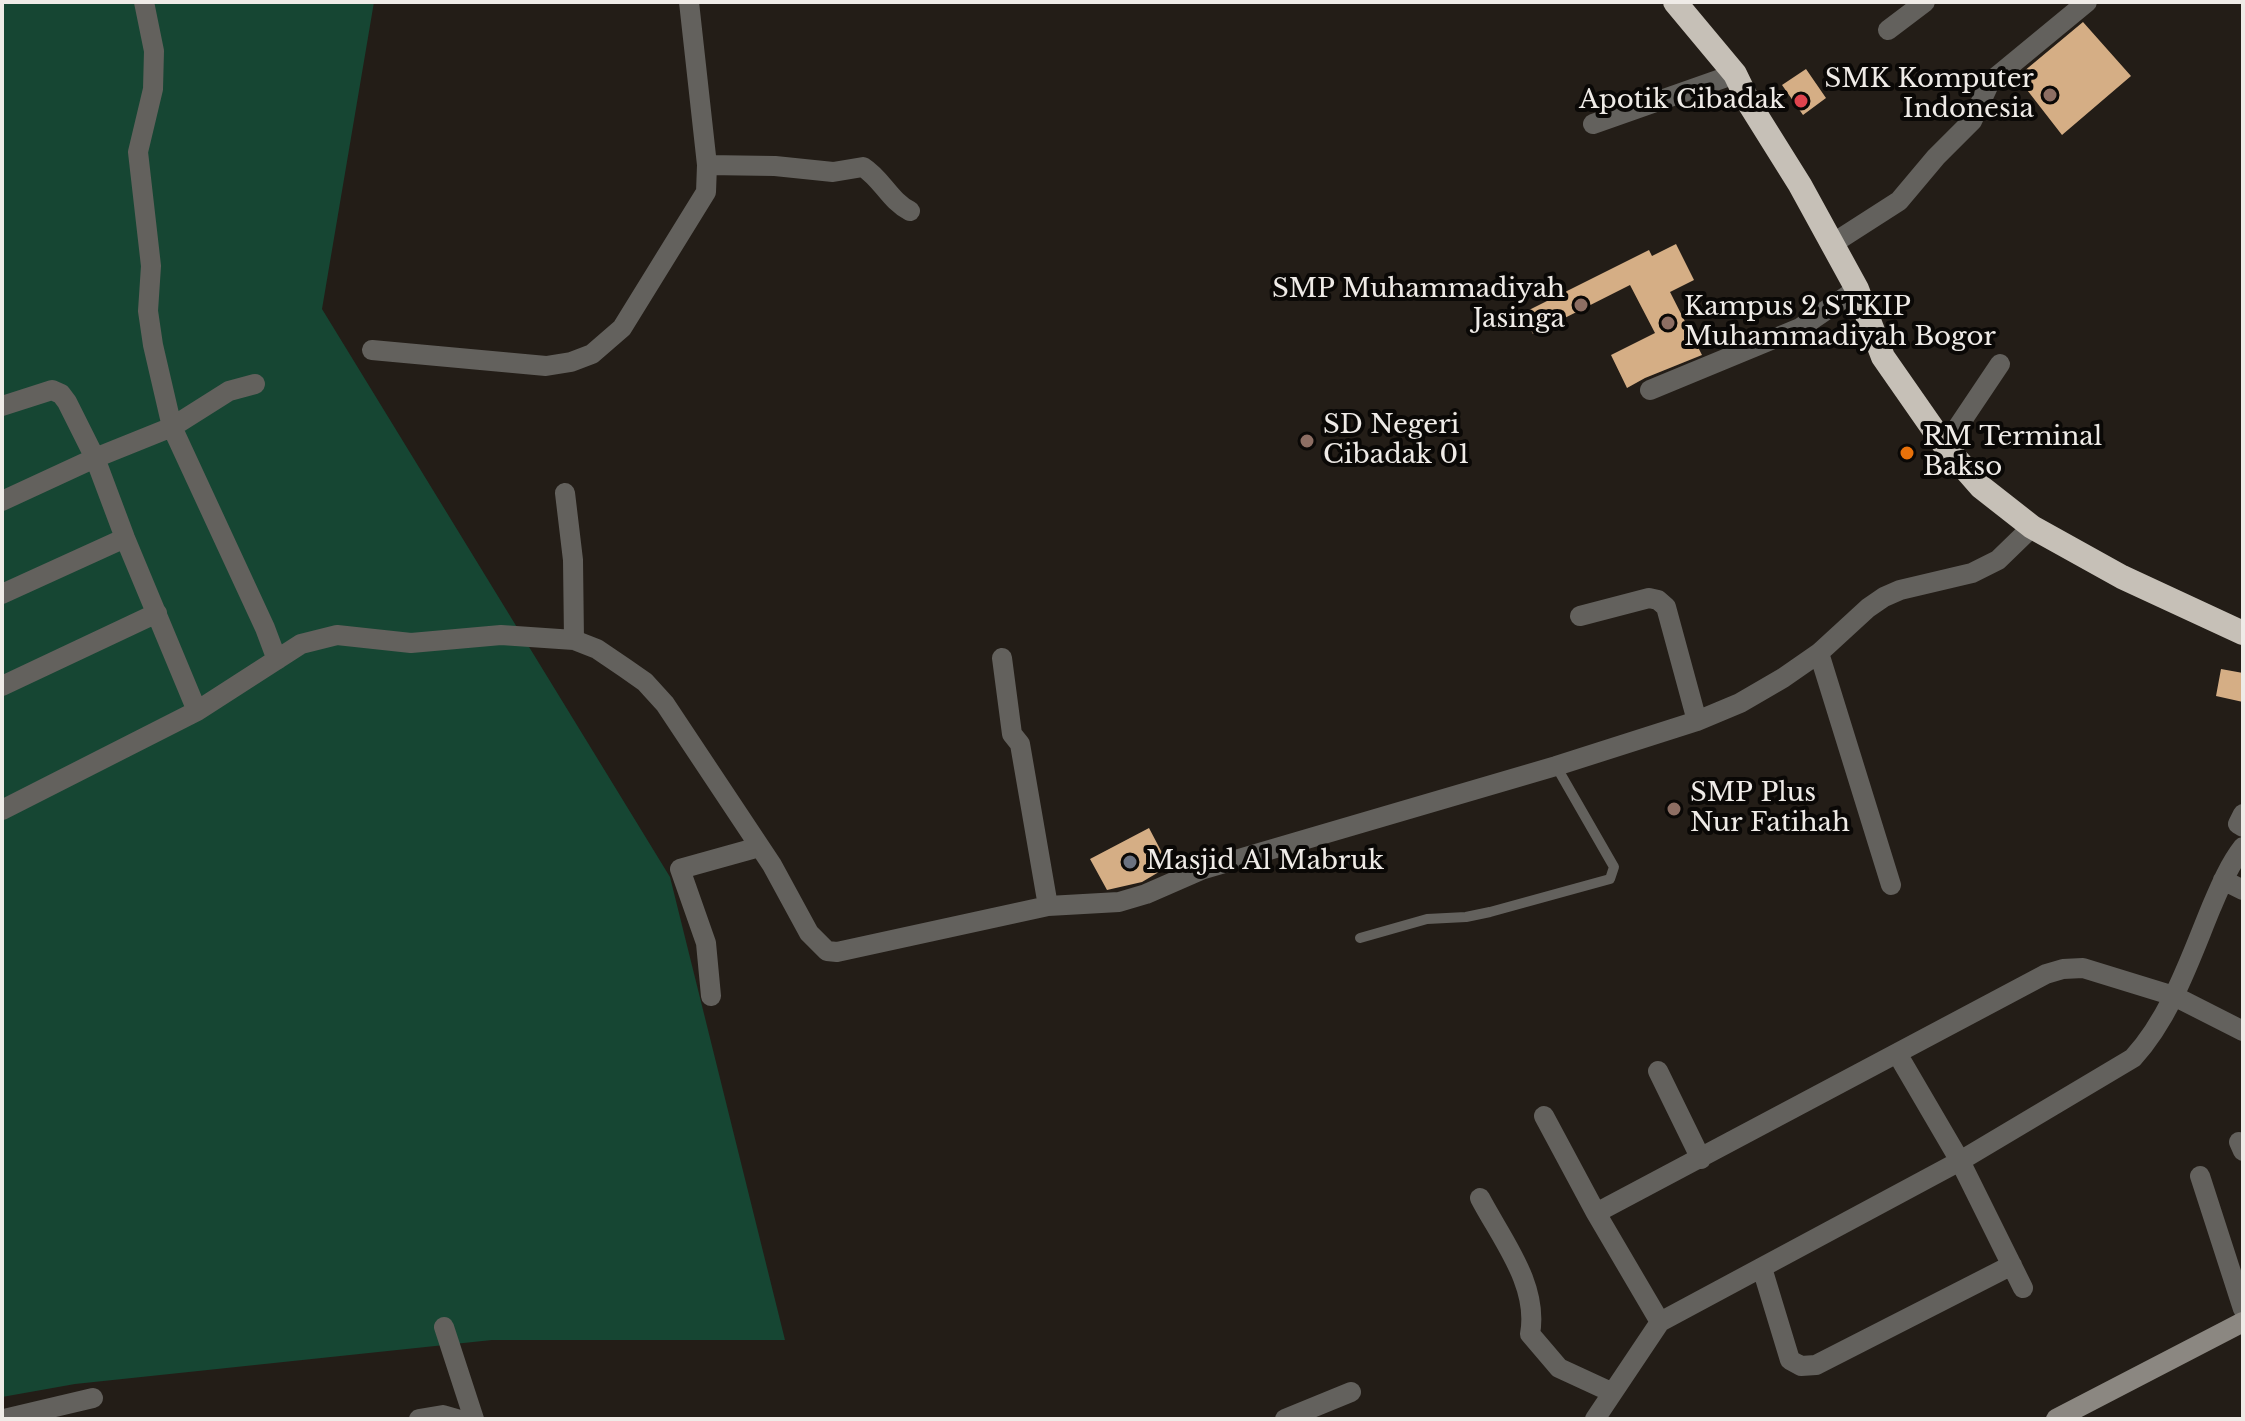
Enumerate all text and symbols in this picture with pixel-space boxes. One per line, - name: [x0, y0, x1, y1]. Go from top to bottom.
- place label: SMK Komputer Indonesia: [1825, 64, 2034, 126]
- place label: Apotik Cibadak: [1579, 85, 1785, 117]
- marker: SMK Komputer Indonesia: [2041, 86, 2059, 104]
- marker: Apotik Cibadak: [1792, 92, 1810, 110]
- place label: SMP Muhammadiyah Jasinga: [1272, 274, 1565, 336]
- place label: Kampus 2 STKIP Muhammadiyah Bogor: [1684, 292, 1996, 354]
- marker: SMP Muhammadiyah Jasinga: [1572, 296, 1590, 314]
- marker: Kampus 2 STKIP Muhammadiyah Bogor: [1659, 314, 1677, 332]
- place label: SD Negeri Cibadak 01: [1323, 410, 1470, 472]
- place label: RM Terminal Bakso: [1923, 422, 2102, 484]
- marker: SD Negeri Cibadak 01: [1298, 432, 1316, 450]
- marker: RM Terminal Bakso: [1898, 444, 1916, 462]
- place label: SMP Plus Nur Fatihah: [1690, 778, 1850, 840]
- marker: SMP Plus Nur Fatihah: [1665, 800, 1683, 818]
- place label: Masjid Al Mabruk: [1146, 846, 1384, 878]
- marker: Masjid Al Mabruk: [1121, 853, 1139, 871]

